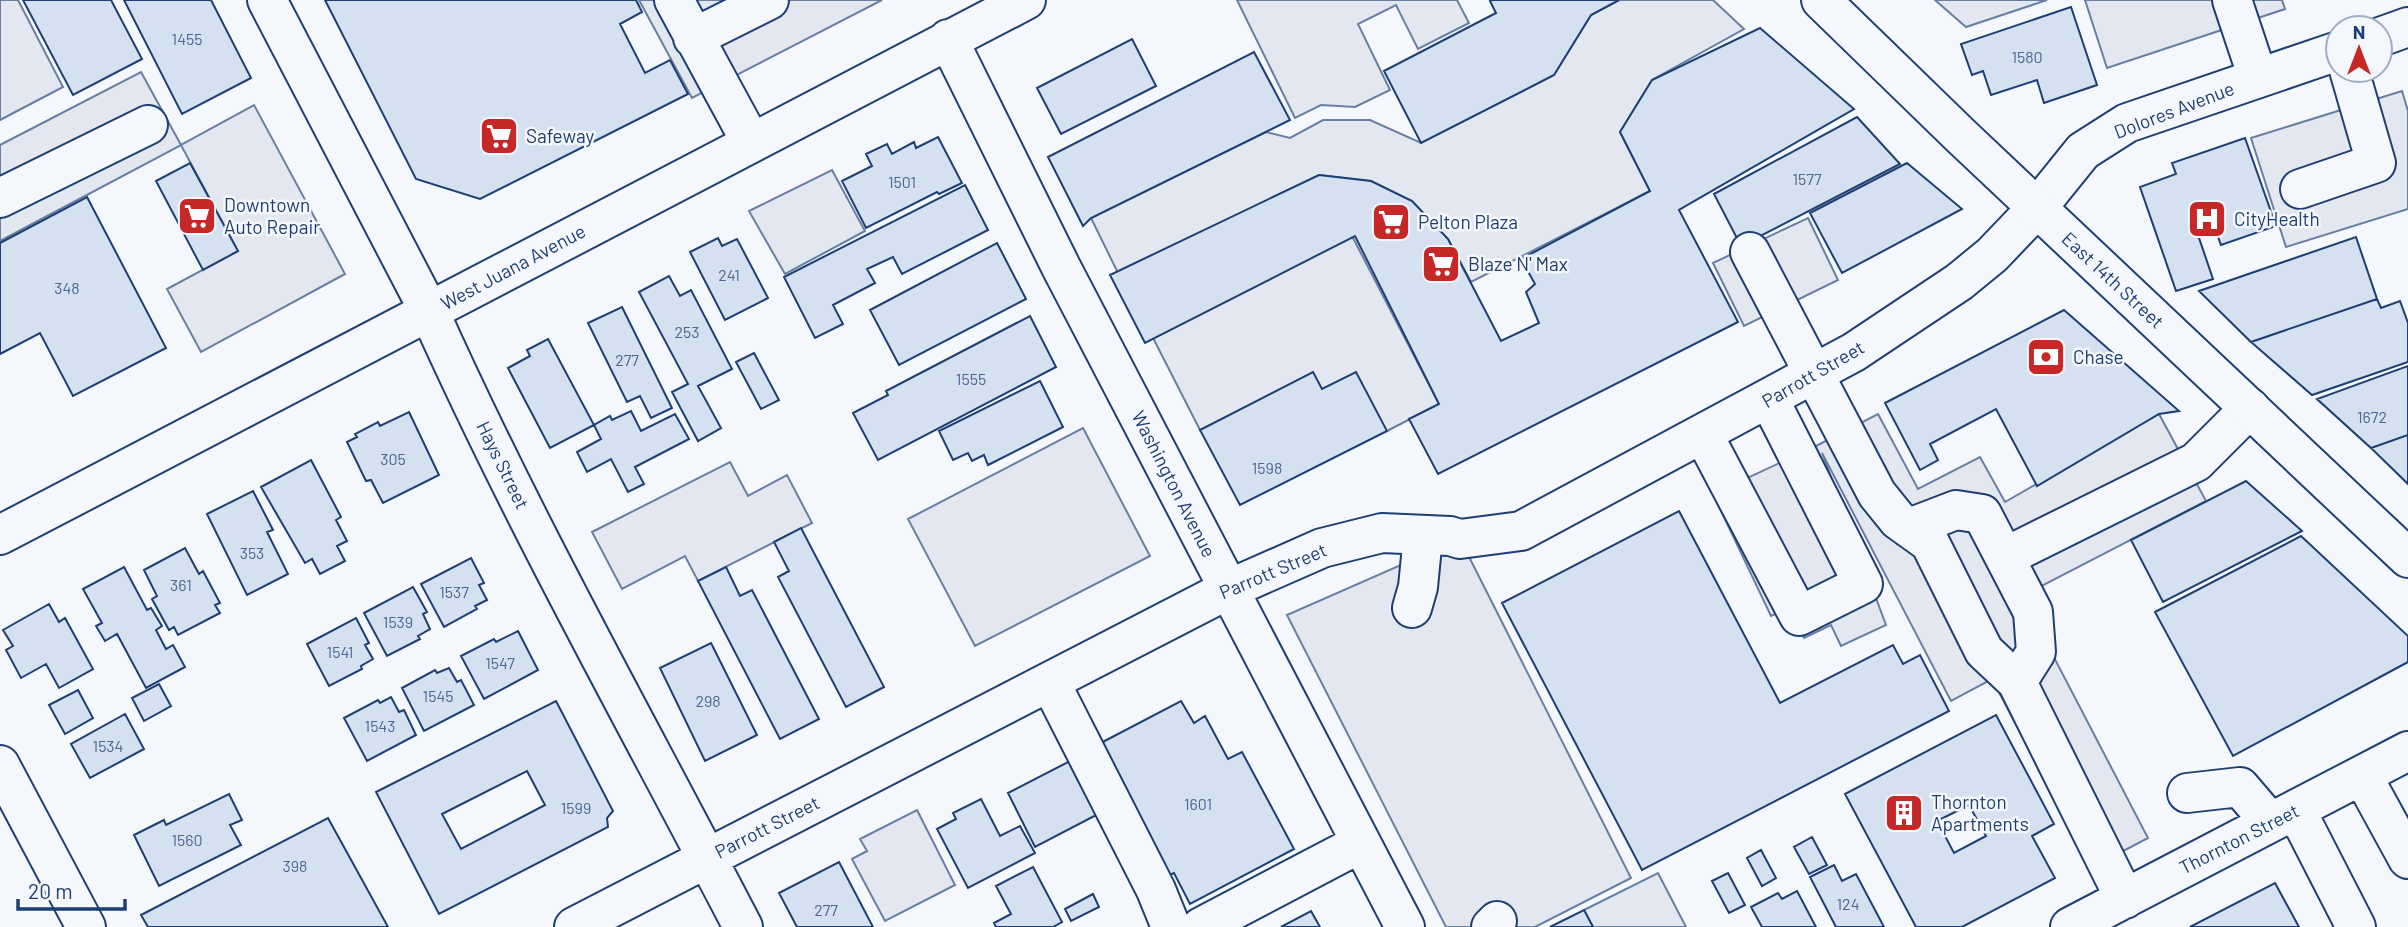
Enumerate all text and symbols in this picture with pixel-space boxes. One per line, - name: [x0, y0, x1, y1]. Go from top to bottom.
- north arrow: [2324, 14, 2394, 84]
- text: N: [2353, 20, 2365, 43]
- house number: 1455: [172, 29, 202, 48]
- house number: 1580: [2011, 47, 2043, 66]
- street label: Dolores Avenue: [2110, 76, 2237, 143]
- supermarket icon: Safeway: [478, 115, 520, 157]
- place label: Safeway: [526, 124, 595, 147]
- house number: 1577: [1793, 169, 1822, 188]
- house number: 1501: [888, 172, 916, 191]
- place label: Downtown Auto Repair: [224, 193, 320, 238]
- supermarket icon: Downtown Auto Repair: [176, 195, 218, 237]
- hospital icon: CityHealth: [2186, 198, 2228, 240]
- supermarket icon: Pelton Plaza: [1370, 201, 1412, 243]
- place label: CityHealth: [2234, 207, 2320, 230]
- place label: Pelton Plaza: [1418, 210, 1518, 233]
- street label: West Juana Avenue: [436, 219, 589, 314]
- street label: East 14th Street: [2058, 227, 2169, 333]
- supermarket icon: Blaze N' Max: [1420, 243, 1462, 285]
- place label: Blaze N' Max: [1468, 252, 1568, 275]
- house number: 241: [718, 265, 740, 284]
- house number: 348: [54, 278, 80, 297]
- house number: 253: [674, 322, 700, 341]
- street label: Parrott Street: [1757, 335, 1868, 412]
- bank icon: Chase: [2025, 336, 2067, 378]
- place label: Chase: [2073, 345, 2124, 368]
- house number: 277: [615, 350, 639, 369]
- house number: 1555: [956, 369, 986, 388]
- street label: Washington Avenue: [1128, 407, 1221, 561]
- house number: 1672: [2357, 407, 2387, 426]
- street label: Hays Street: [472, 417, 535, 513]
- house number: 305: [380, 449, 406, 468]
- house number: 1598: [1252, 458, 1282, 477]
- street label: Parrott Street: [1216, 538, 1330, 603]
- house number: 353: [240, 543, 264, 562]
- house number: 361: [170, 575, 192, 594]
- house number: 1537: [439, 582, 469, 601]
- house number: 1539: [383, 612, 413, 631]
- house number: 1541: [327, 642, 353, 661]
- house number: 1547: [485, 653, 515, 672]
- house number: 1545: [423, 686, 453, 705]
- house number: 298: [695, 691, 721, 710]
- house number: 1543: [365, 716, 395, 735]
- house number: 1534: [93, 736, 123, 755]
- street label: Parrott Street: [711, 790, 823, 863]
- place label: Thornton Apartments: [1931, 790, 2029, 835]
- building icon: Thornton Apartments: [1883, 792, 1925, 834]
- house number: 1601: [1184, 794, 1212, 813]
- house number: 1599: [561, 798, 591, 817]
- street label: Thornton Street: [2175, 798, 2303, 879]
- house number: 1560: [171, 830, 203, 849]
- house number: 398: [283, 856, 307, 875]
- scale bar: [18, 867, 124, 911]
- text: 20 m: [28, 878, 73, 903]
- house number: 124: [1837, 894, 1860, 913]
- house number: 277: [814, 900, 838, 919]

